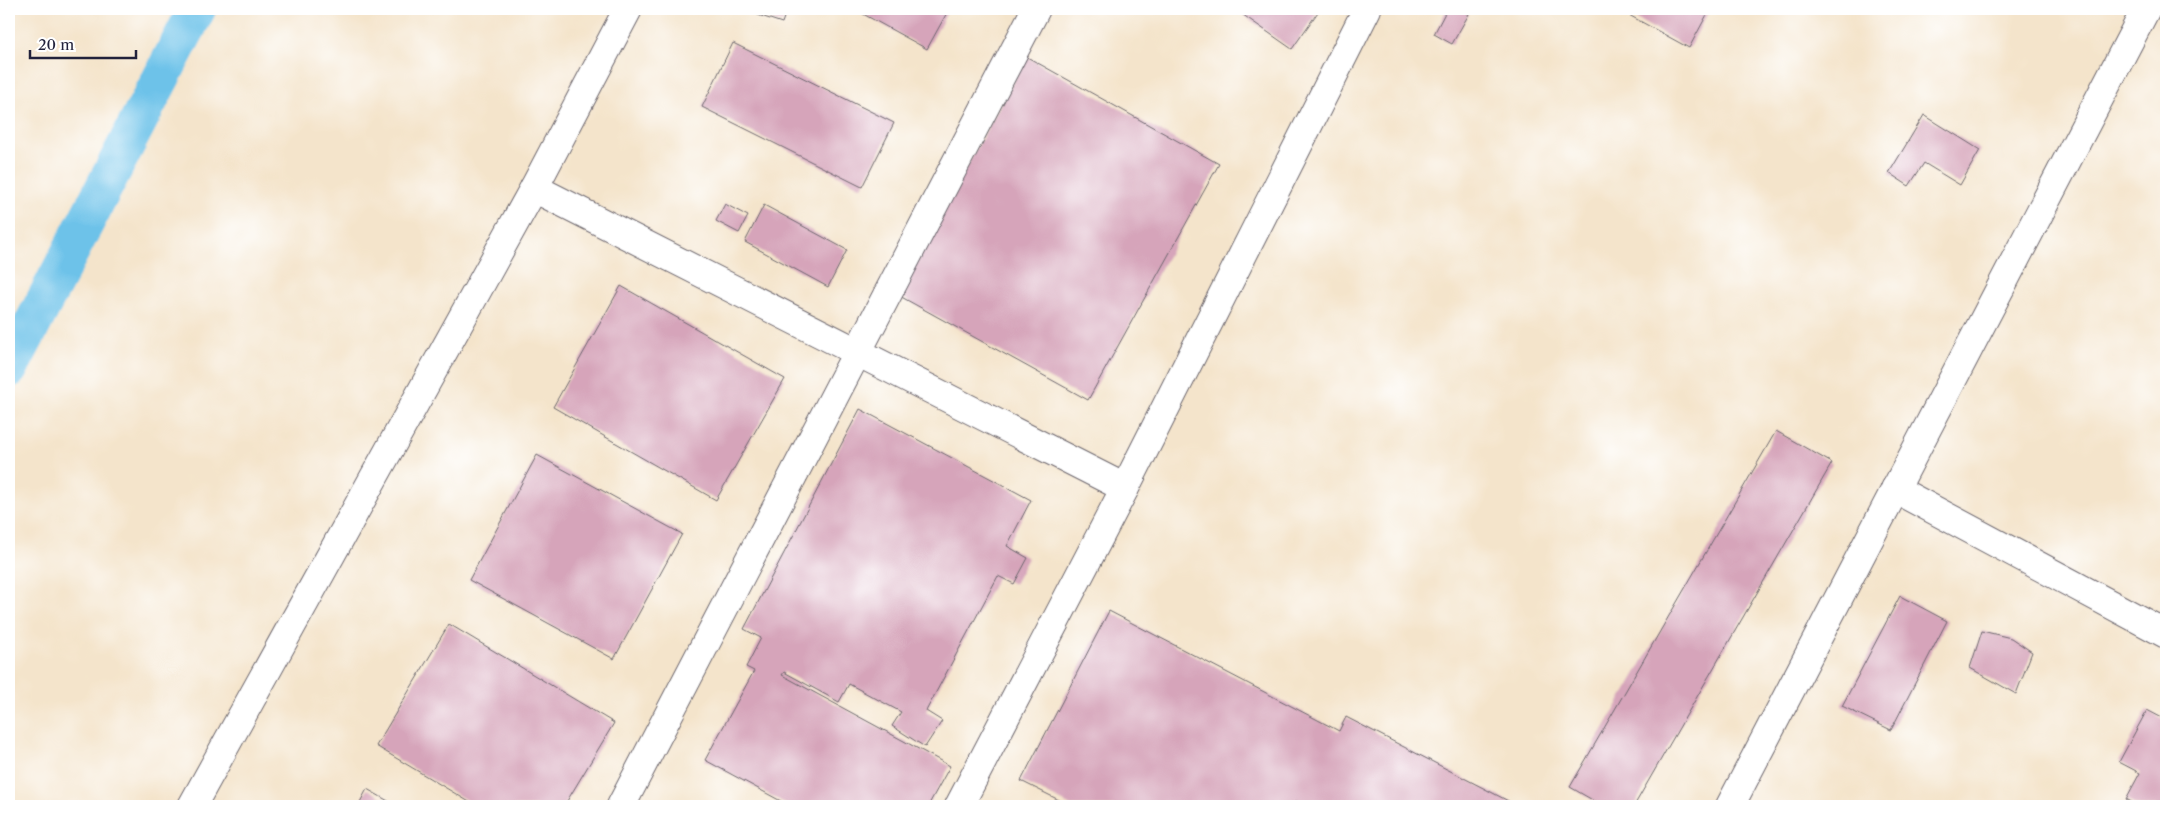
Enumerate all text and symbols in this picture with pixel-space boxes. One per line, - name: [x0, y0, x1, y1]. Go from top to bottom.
- scale bar: [30, 28, 136, 60]
- text: 20 m: [38, 35, 74, 54]

